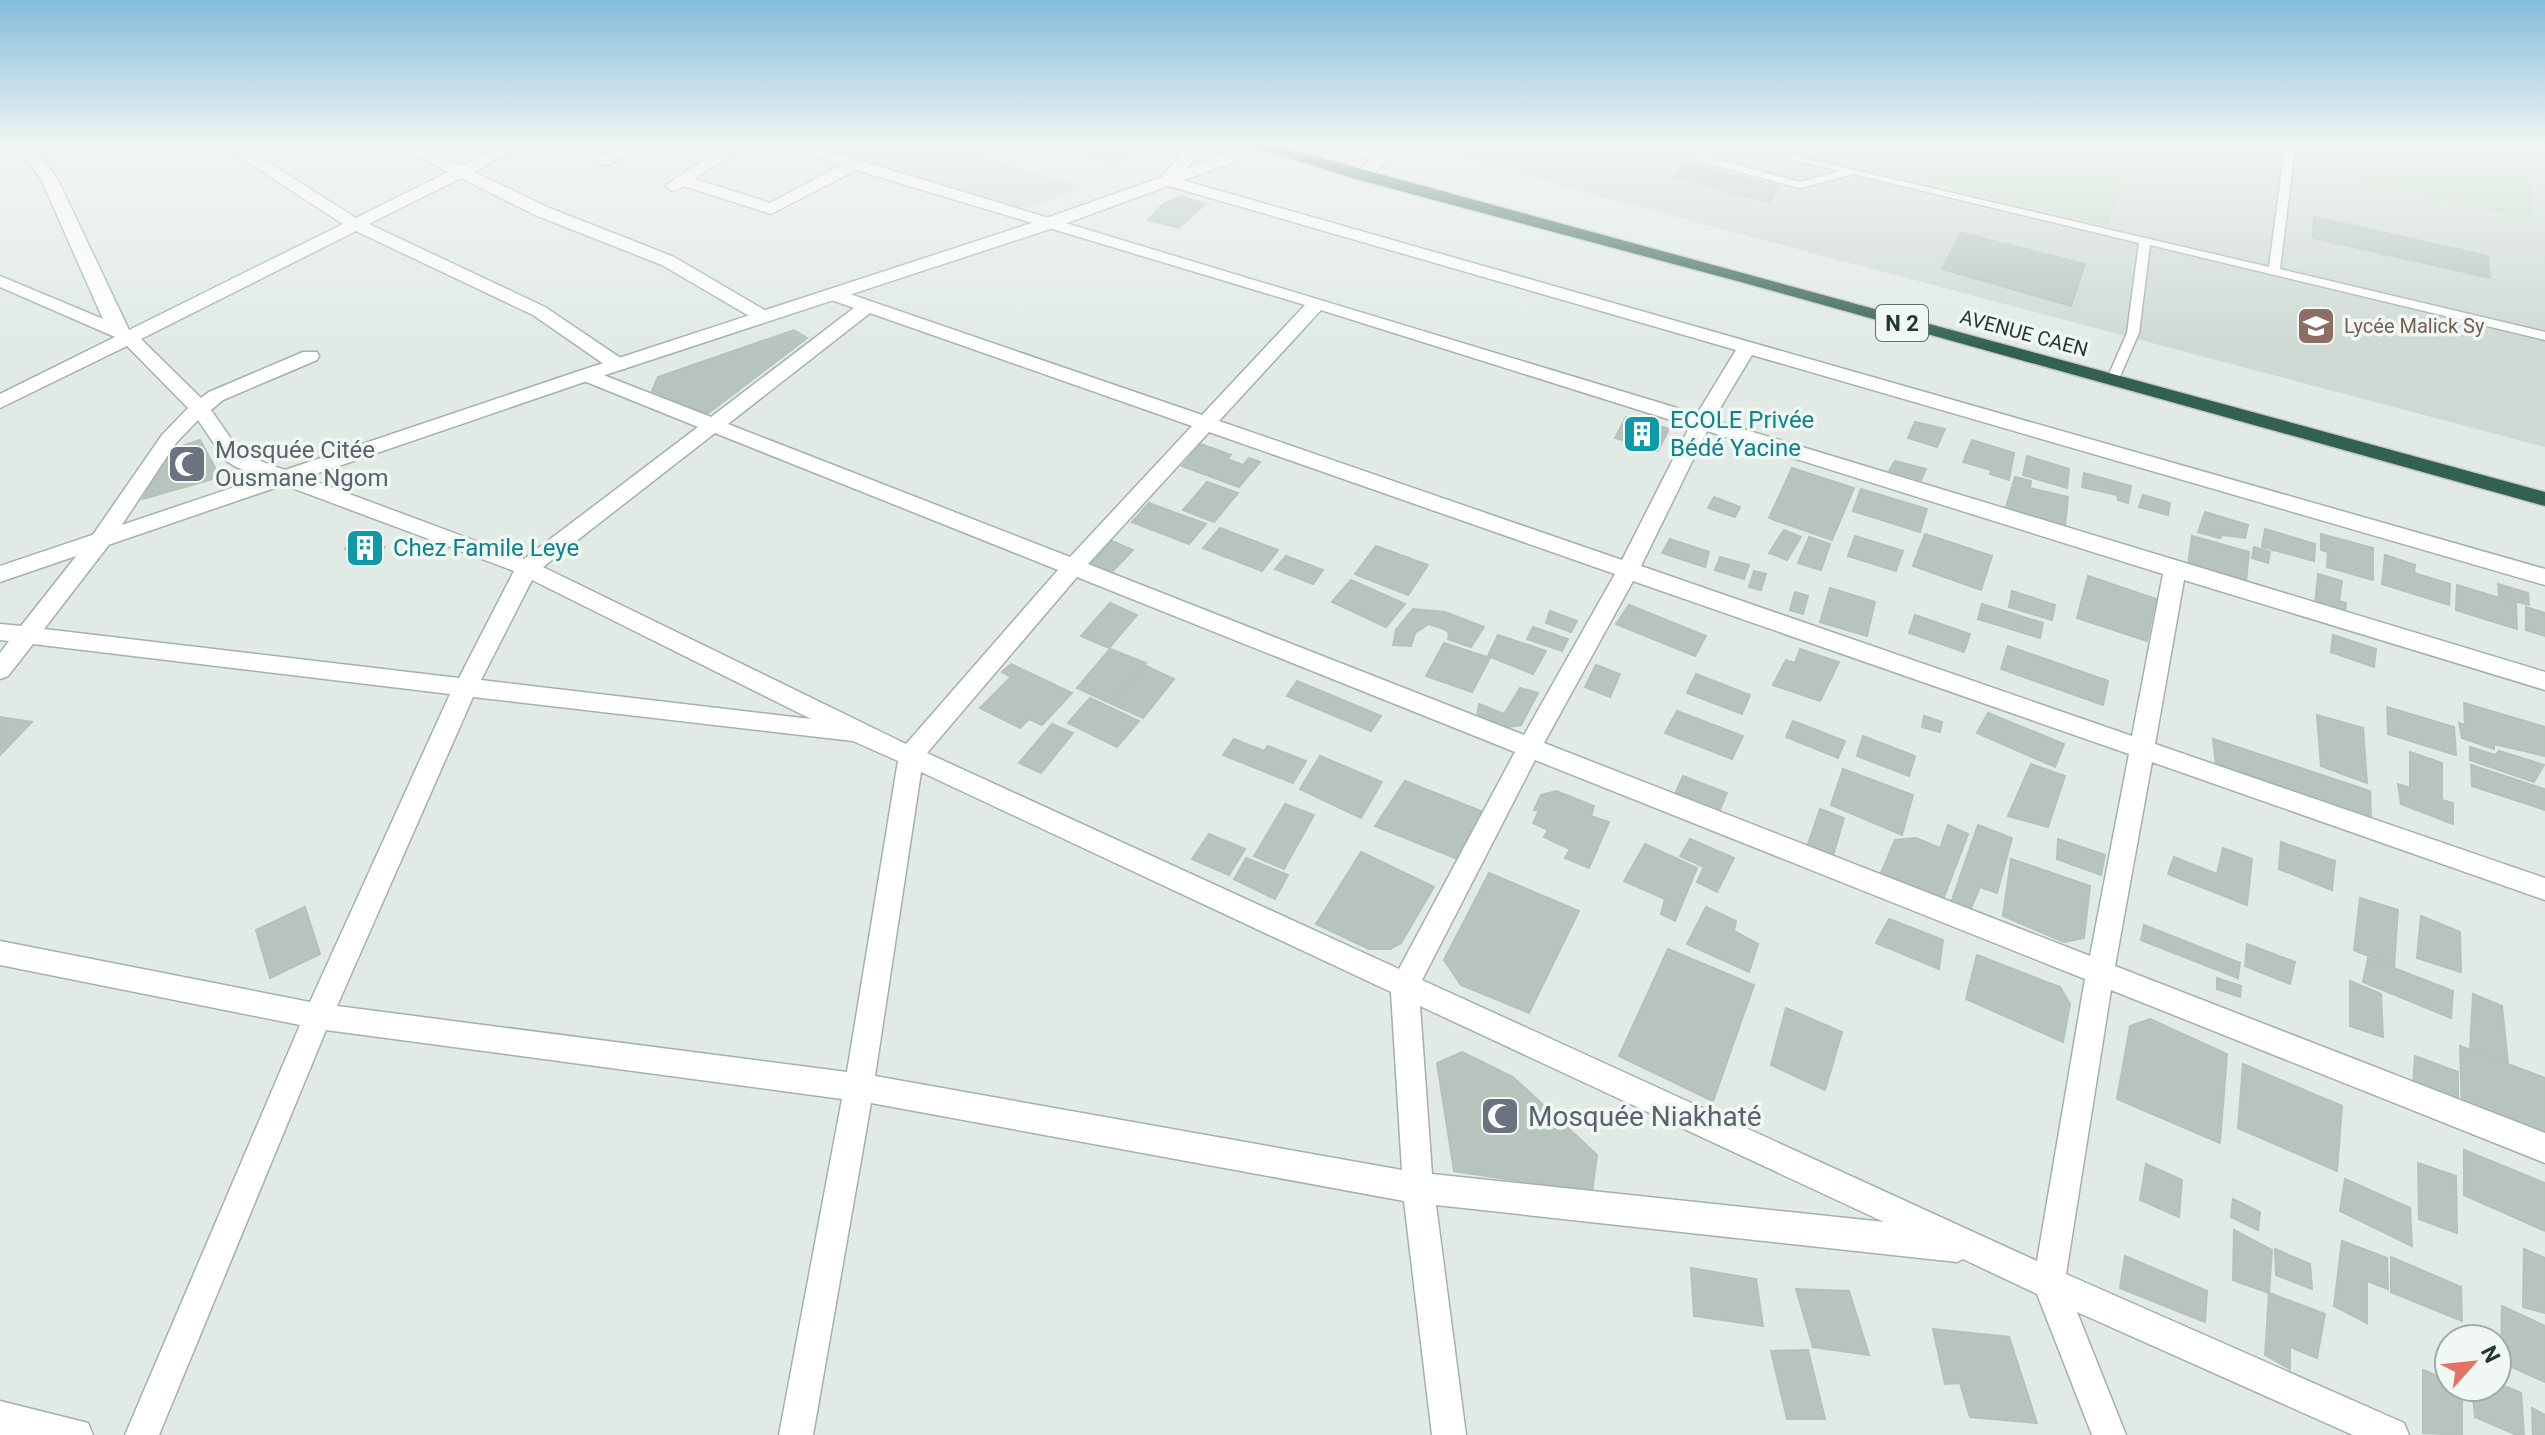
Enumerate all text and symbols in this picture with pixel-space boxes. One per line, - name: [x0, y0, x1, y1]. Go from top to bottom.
- street label: AVENUE CAEN: [1957, 304, 2091, 362]
- road number: N 2: [1876, 305, 1928, 341]
- school or university icon: Lycée Malick Sy: [2295, 305, 2337, 347]
- place label: Lycée Malick Sy: [2344, 314, 2485, 338]
- place label: ECOLE Privée Bédé Yacine: [1670, 406, 1814, 462]
- building icon: ECOLE Privée Bédé Yacine: [1621, 413, 1663, 455]
- place label: Mosquée Citée Ousmane Ngom: [215, 436, 389, 492]
- mosque icon: Mosquée Citée Ousmane Ngom: [166, 443, 208, 485]
- building icon: Chez Famile Leye: [344, 527, 386, 569]
- place label: Chez Famile Leye: [393, 534, 579, 562]
- mosque icon: Mosquée Niakhaté: [1479, 1095, 1521, 1137]
- place label: Mosquée Niakhaté: [1528, 1100, 1762, 1133]
- north arrow: [2433, 1323, 2513, 1403]
- text: N: [2476, 1342, 2505, 1367]

